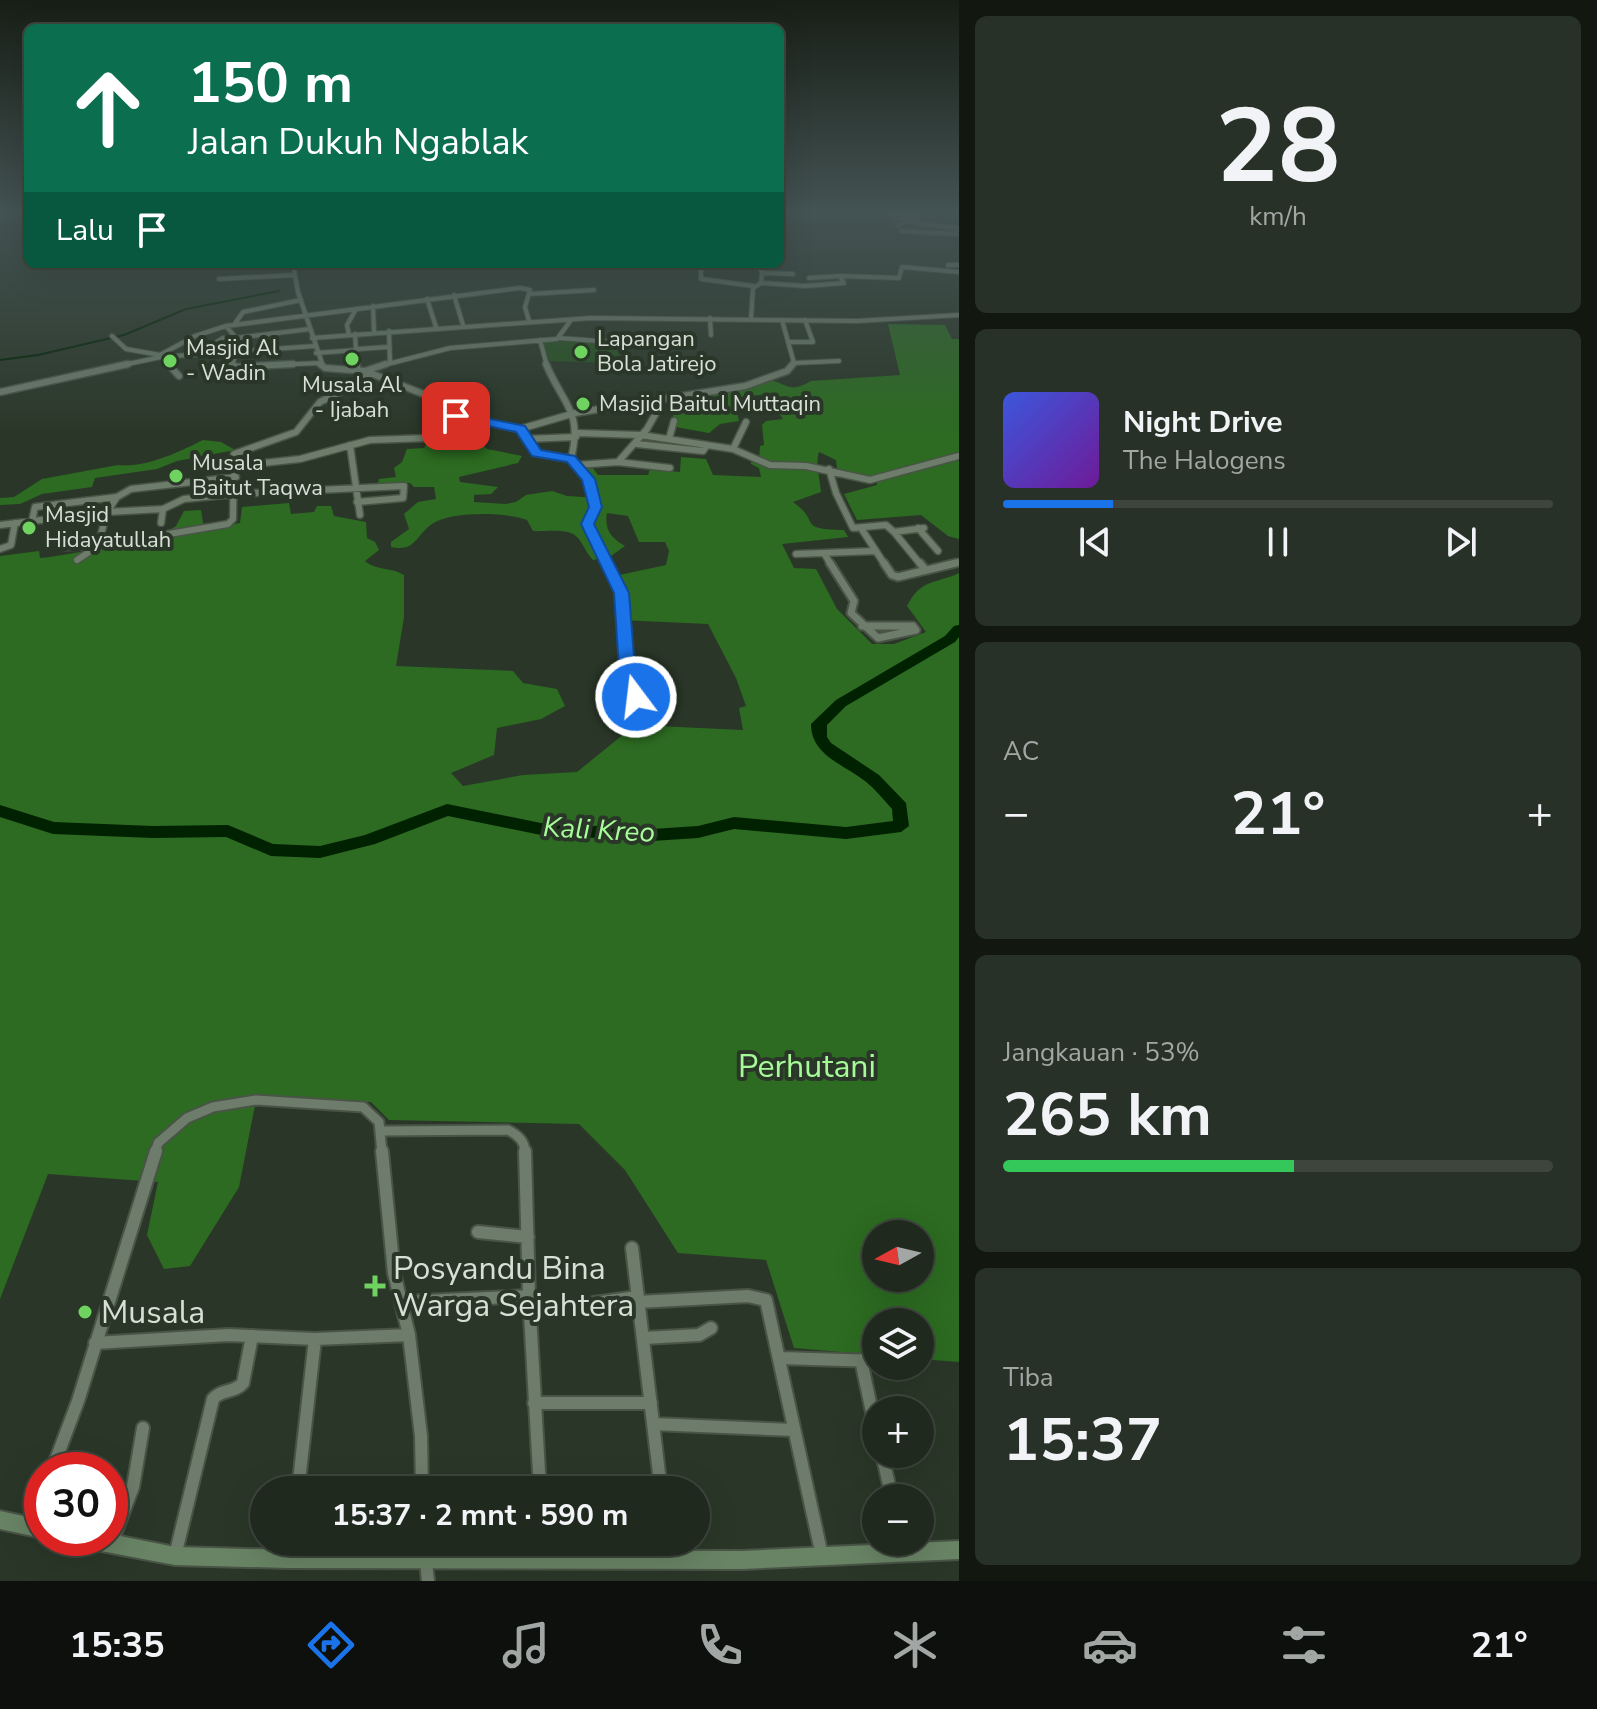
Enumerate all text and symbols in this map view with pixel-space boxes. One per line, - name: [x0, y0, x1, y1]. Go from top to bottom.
- text: 150 m: [188, 45, 353, 122]
- icon: ahead: [56, 56, 160, 160]
- text: 28: [1216, 76, 1340, 218]
- text: Jalan Dukuh Ngablak: [188, 118, 529, 167]
- text: km/h: [1249, 199, 1307, 234]
- icon: arrive: [130, 208, 174, 252]
- text: Lalu: [56, 210, 114, 251]
- place label: Lapangan Bola Jatirejo: [597, 324, 716, 379]
- place label: Masjid Al - Wadin: [186, 333, 279, 388]
- marker: Lapangan Bola Jatirejo: [572, 343, 590, 361]
- marker: Musala Al - Ijabah: [343, 350, 361, 368]
- marker: Masjid Al - Wadin: [161, 352, 179, 370]
- place label: Musala Al - Ijabah: [302, 370, 402, 425]
- pin: [422, 382, 490, 450]
- place label: Masjid Baitul Muttaqin: [599, 389, 821, 419]
- icon: arrive: [434, 394, 478, 438]
- marker: Masjid Baitul Muttaqin: [574, 395, 592, 413]
- text: Night Drive: [1123, 402, 1282, 443]
- text: The Halogens: [1123, 443, 1286, 478]
- place label: Musala Baitut Taqwa: [192, 448, 323, 503]
- marker: Musala Baitut Taqwa: [167, 467, 185, 485]
- place label: Masjid Hidayatullah: [45, 500, 171, 555]
- marker: Masjid Hidayatullah: [20, 519, 38, 537]
- icon: previous: [1073, 520, 1117, 564]
- icon: pause: [1256, 520, 1300, 564]
- icon: next: [1439, 520, 1483, 564]
- position arrow: [594, 655, 678, 739]
- text: AC: [1003, 734, 1039, 769]
- text: 21°: [1231, 773, 1325, 855]
- text: −: [1003, 784, 1029, 844]
- text: +: [1527, 784, 1553, 844]
- water label: Kali Kreo: [542, 808, 656, 852]
- text: Jangkauan · 53%: [1003, 1035, 1200, 1070]
- park label: Perhutani: [738, 1045, 876, 1088]
- text: 265 km: [1003, 1074, 1212, 1156]
- north arrow: [862, 1220, 934, 1292]
- map controls: [862, 1220, 934, 1556]
- place label: Posyandu Bina Warga Sejahtera: [393, 1247, 634, 1327]
- marker: Posyandu Bina Warga Sejahtera: [364, 1275, 386, 1297]
- place label: Musala: [101, 1291, 205, 1334]
- marker: Musala: [76, 1303, 94, 1321]
- button: layers: [862, 1308, 934, 1380]
- text: Tiba: [1003, 1360, 1054, 1395]
- button: +: [862, 1396, 934, 1468]
- text: 15:37: [1003, 1399, 1162, 1481]
- speed limit sign: 30: [24, 1452, 128, 1556]
- button: −: [862, 1484, 934, 1556]
- text: 15:37 · 2 mnt · 590 m: [332, 1495, 628, 1536]
- icon: directions: [303, 1617, 359, 1673]
- icon: music: [498, 1617, 554, 1673]
- icon: phone: [692, 1617, 748, 1673]
- icon: climate: [887, 1617, 943, 1673]
- icon: car: [1082, 1617, 1138, 1673]
- icon: filters: [1276, 1617, 1332, 1673]
- text: 15:35: [69, 1621, 165, 1670]
- text: 21°: [1471, 1621, 1528, 1670]

